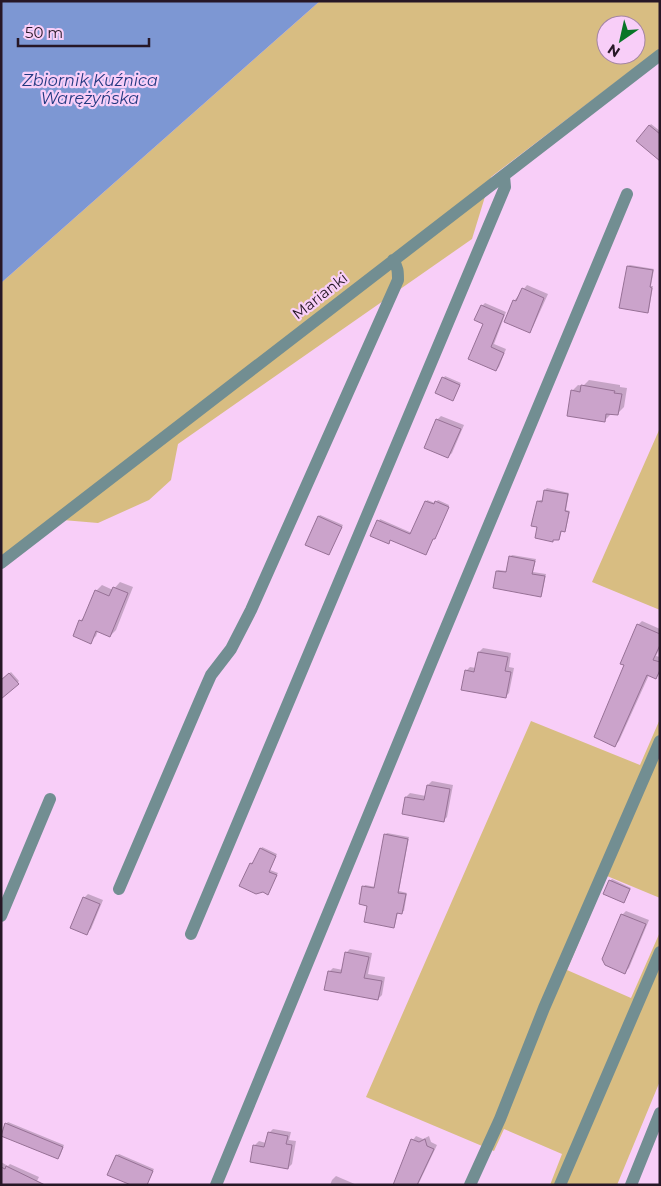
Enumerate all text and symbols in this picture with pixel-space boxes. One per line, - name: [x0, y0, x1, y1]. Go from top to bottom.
- scale bar: [18, 15, 149, 47]
- north arrow: [596, 15, 646, 65]
- text: 50 m: [25, 23, 63, 42]
- text: N: [604, 40, 623, 61]
- water label: Zbiornik Kuźnica Warężyńska: [21, 71, 158, 108]
- street label: Marianki: [288, 268, 351, 323]

